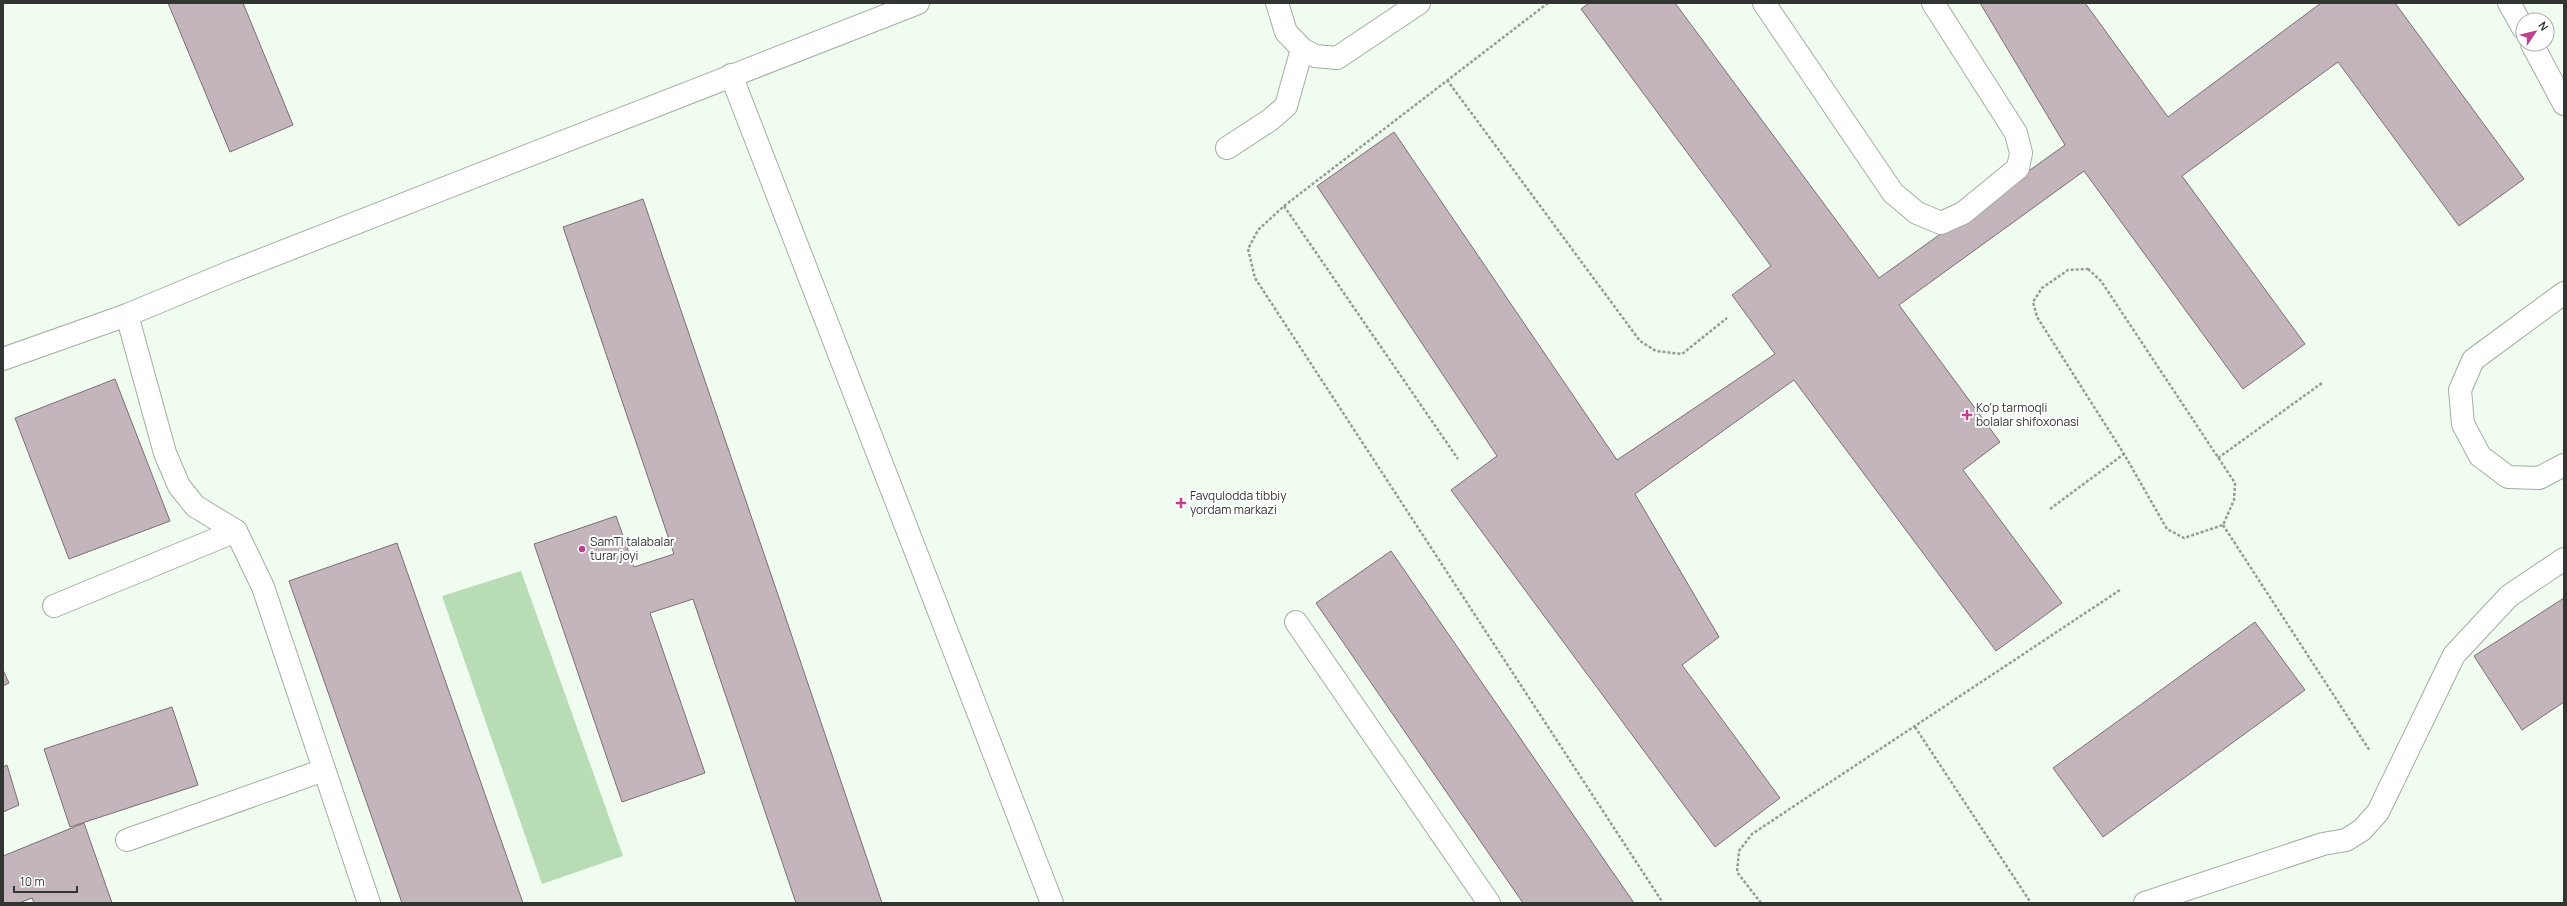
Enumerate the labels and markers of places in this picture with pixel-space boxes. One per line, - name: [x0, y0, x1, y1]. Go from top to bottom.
- place label: Ko'p tarmoqli bolalar shifoxonasi: [1976, 399, 2079, 430]
- marker: Ko'p tarmoqli bolalar shifoxonasi: [1961, 409, 1973, 421]
- place label: Favqulodda tibbiy yordam markazi: [1190, 487, 1287, 518]
- marker: Favqulodda tibbiy yordam markazi: [1175, 497, 1187, 509]
- place label: SamTI talabalar turar joyi: [590, 533, 675, 564]
- marker: SamTI talabalar turar joyi: [577, 544, 587, 554]

